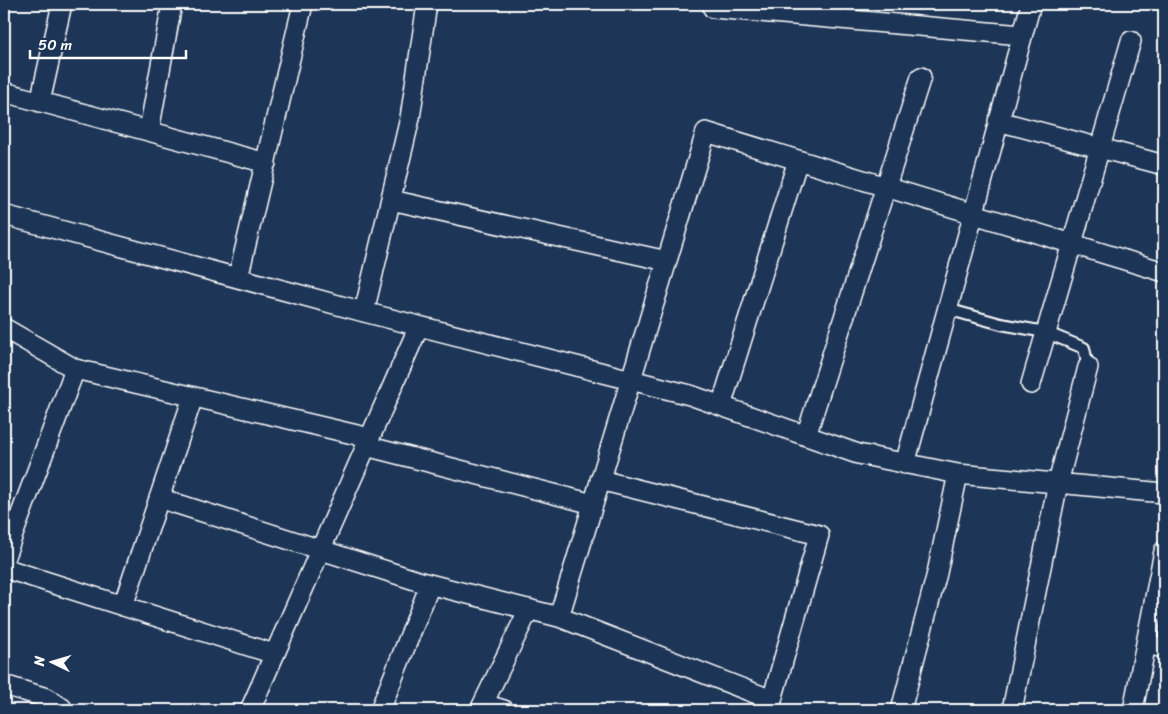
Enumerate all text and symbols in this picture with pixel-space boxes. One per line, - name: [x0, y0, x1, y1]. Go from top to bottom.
- scale bar: [30, 28, 186, 60]
- text: 50 m: [38, 32, 73, 58]
- north arrow: [28, 636, 78, 686]
- text: N: [27, 655, 52, 668]

